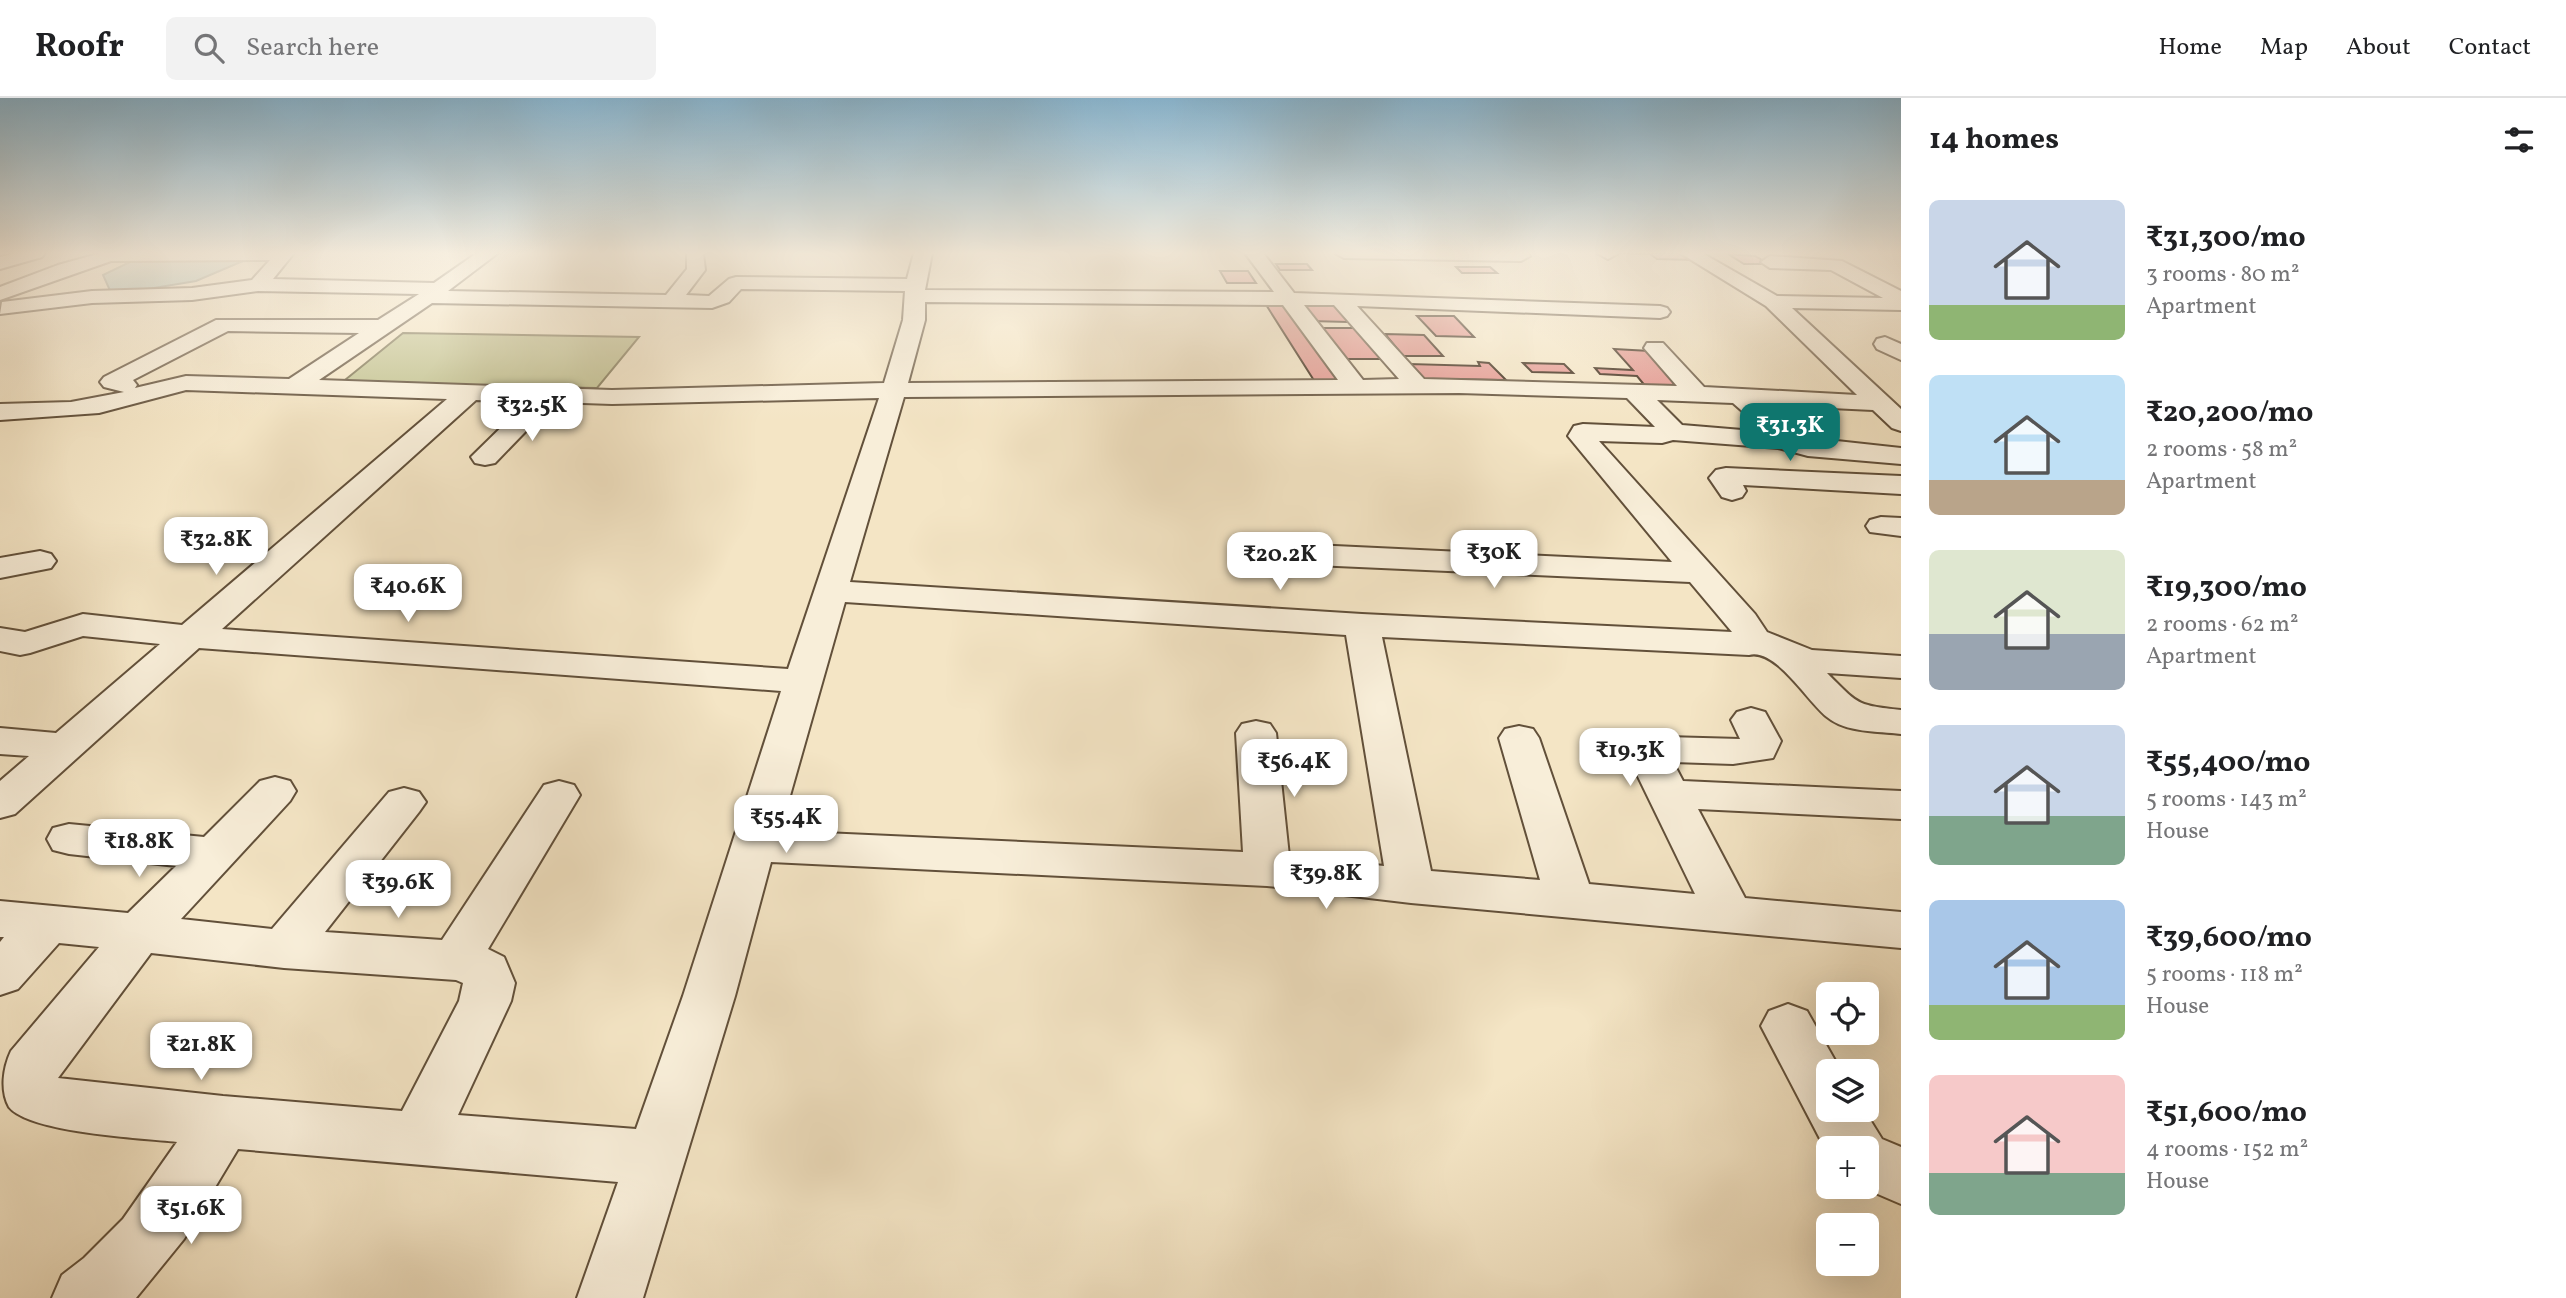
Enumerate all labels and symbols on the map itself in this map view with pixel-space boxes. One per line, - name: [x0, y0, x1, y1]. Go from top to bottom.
- pin: ₹32.5K: [475, 384, 589, 443]
- pin: ₹31.3K: [1733, 404, 1847, 463]
- pin: ₹32.8K: [159, 518, 273, 577]
- pin: ₹30K: [1453, 531, 1535, 590]
- pin: ₹20.2K: [1223, 532, 1337, 592]
- pin: ₹40.6K: [351, 564, 465, 624]
- pin: ₹19.3K: [1573, 728, 1687, 788]
- pin: ₹56.4K: [1237, 740, 1351, 799]
- pin: ₹55.4K: [729, 796, 843, 855]
- pin: ₹18.8K: [82, 820, 196, 879]
- pin: ₹39.8K: [1269, 852, 1383, 911]
- pin: ₹39.6K: [341, 860, 455, 920]
- pin: ₹21.8K: [144, 1023, 258, 1082]
- pin: ₹51.6K: [134, 1186, 248, 1246]

